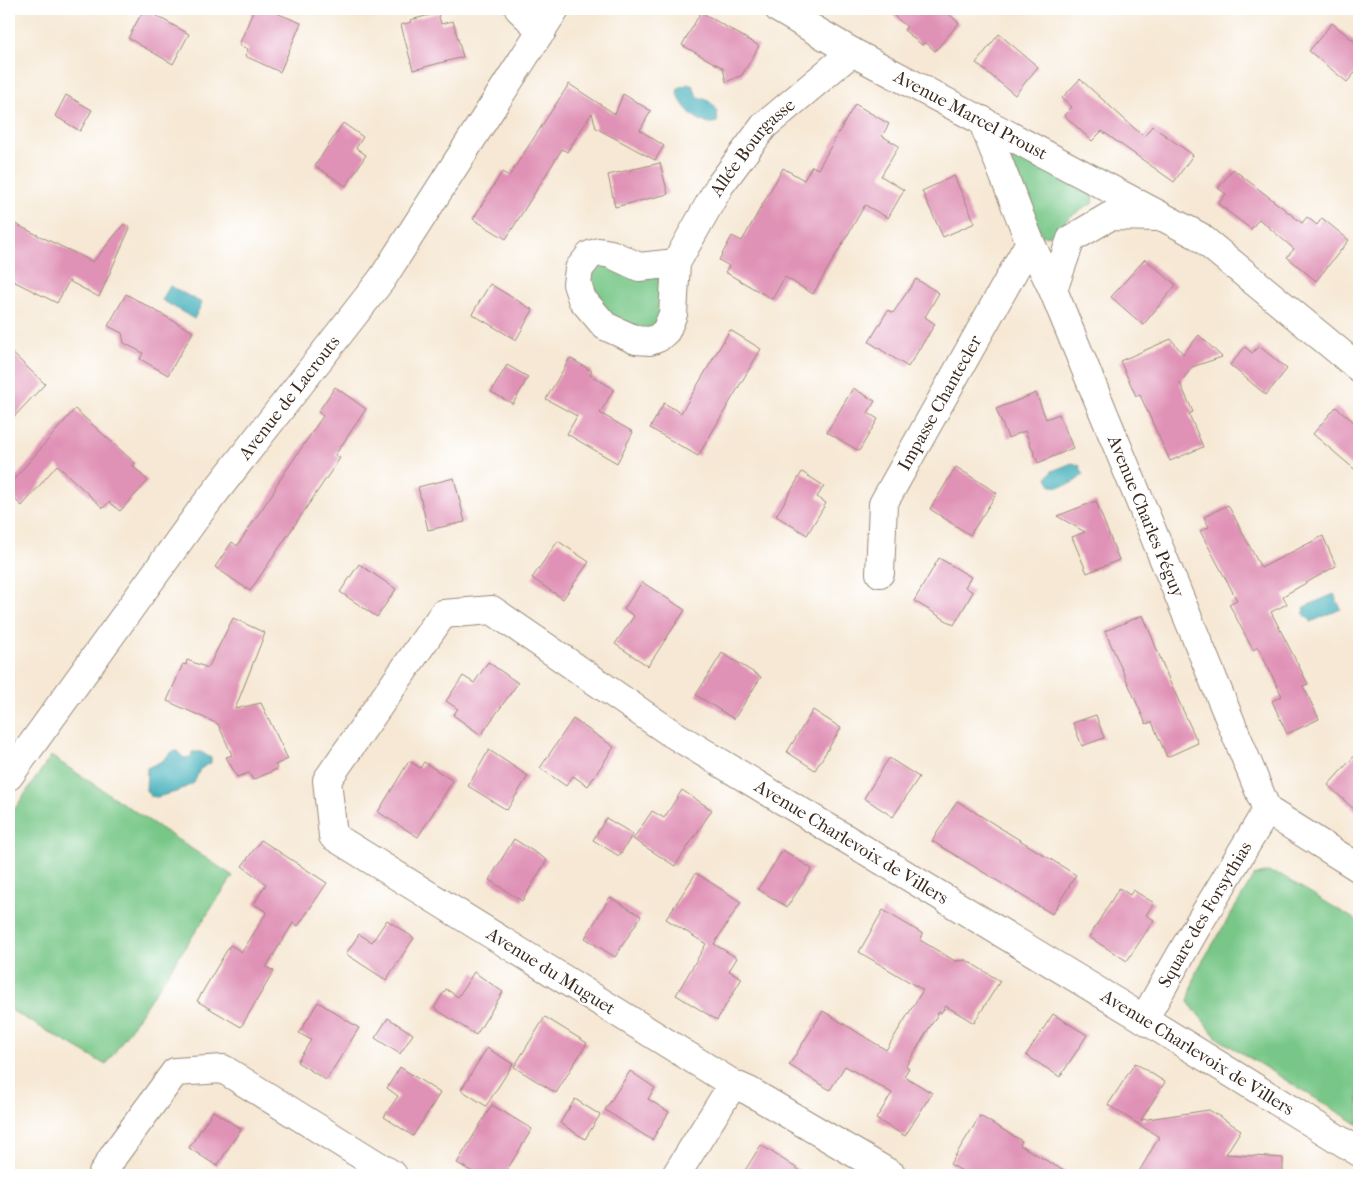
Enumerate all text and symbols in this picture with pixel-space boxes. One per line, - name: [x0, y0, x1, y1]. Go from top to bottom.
- street label: Avenue Marcel Proust: [889, 66, 1051, 165]
- street label: Allée Bourgasse: [705, 94, 800, 201]
- street label: Avenue de Lacrouts: [234, 331, 345, 465]
- street label: Impasse Chantecler: [894, 332, 987, 474]
- street label: Avenue Charles Péguy: [1103, 431, 1189, 602]
- street label: Avenue Charlevoix de Villers: [750, 775, 952, 909]
- street label: Square des Forsythias: [1154, 838, 1257, 991]
- street label: Avenue du Muguet: [482, 923, 619, 1020]
- street label: Avenue Charlevoix de Villers: [1096, 985, 1298, 1120]

